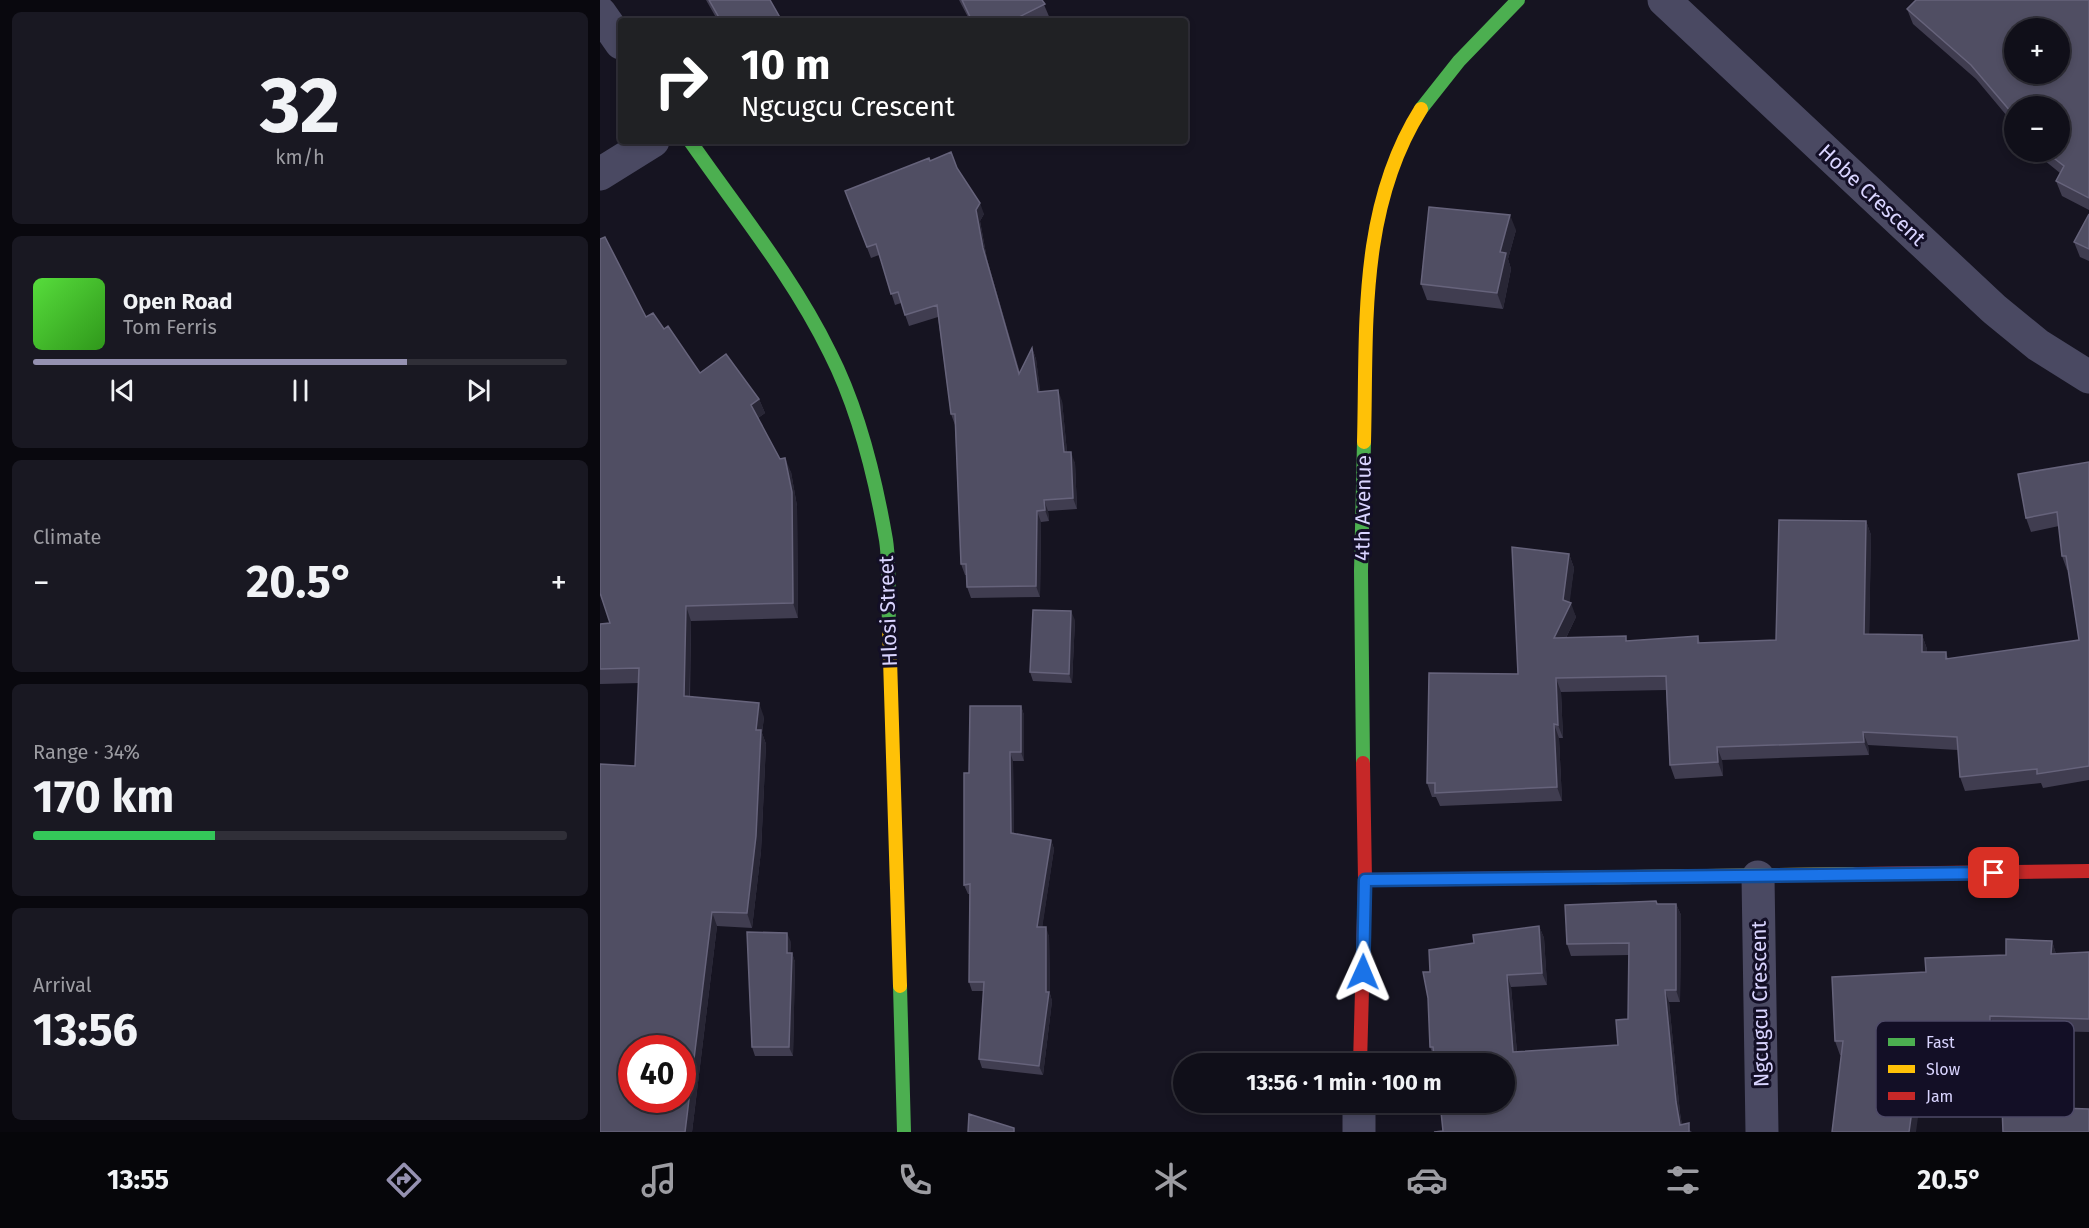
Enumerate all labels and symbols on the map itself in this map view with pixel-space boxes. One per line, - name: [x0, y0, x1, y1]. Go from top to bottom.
- street label: Hobe Crescent: [1813, 139, 1931, 252]
- street label: 4th Avenue: [1349, 455, 1377, 561]
- street label: Hlosi Street: [873, 555, 903, 667]
- pin: [1968, 847, 2019, 898]
- street label: Ngcugcu Crescent: [1746, 920, 1774, 1087]
- position arrow: [1331, 940, 1395, 1004]
- legend: [1876, 1021, 2074, 1117]
- text: Fast: [1926, 1033, 1955, 1052]
- speed limit sign: 40: [618, 1035, 696, 1113]
- text: Slow: [1926, 1060, 1961, 1079]
- text: Jam: [1926, 1087, 1953, 1106]

